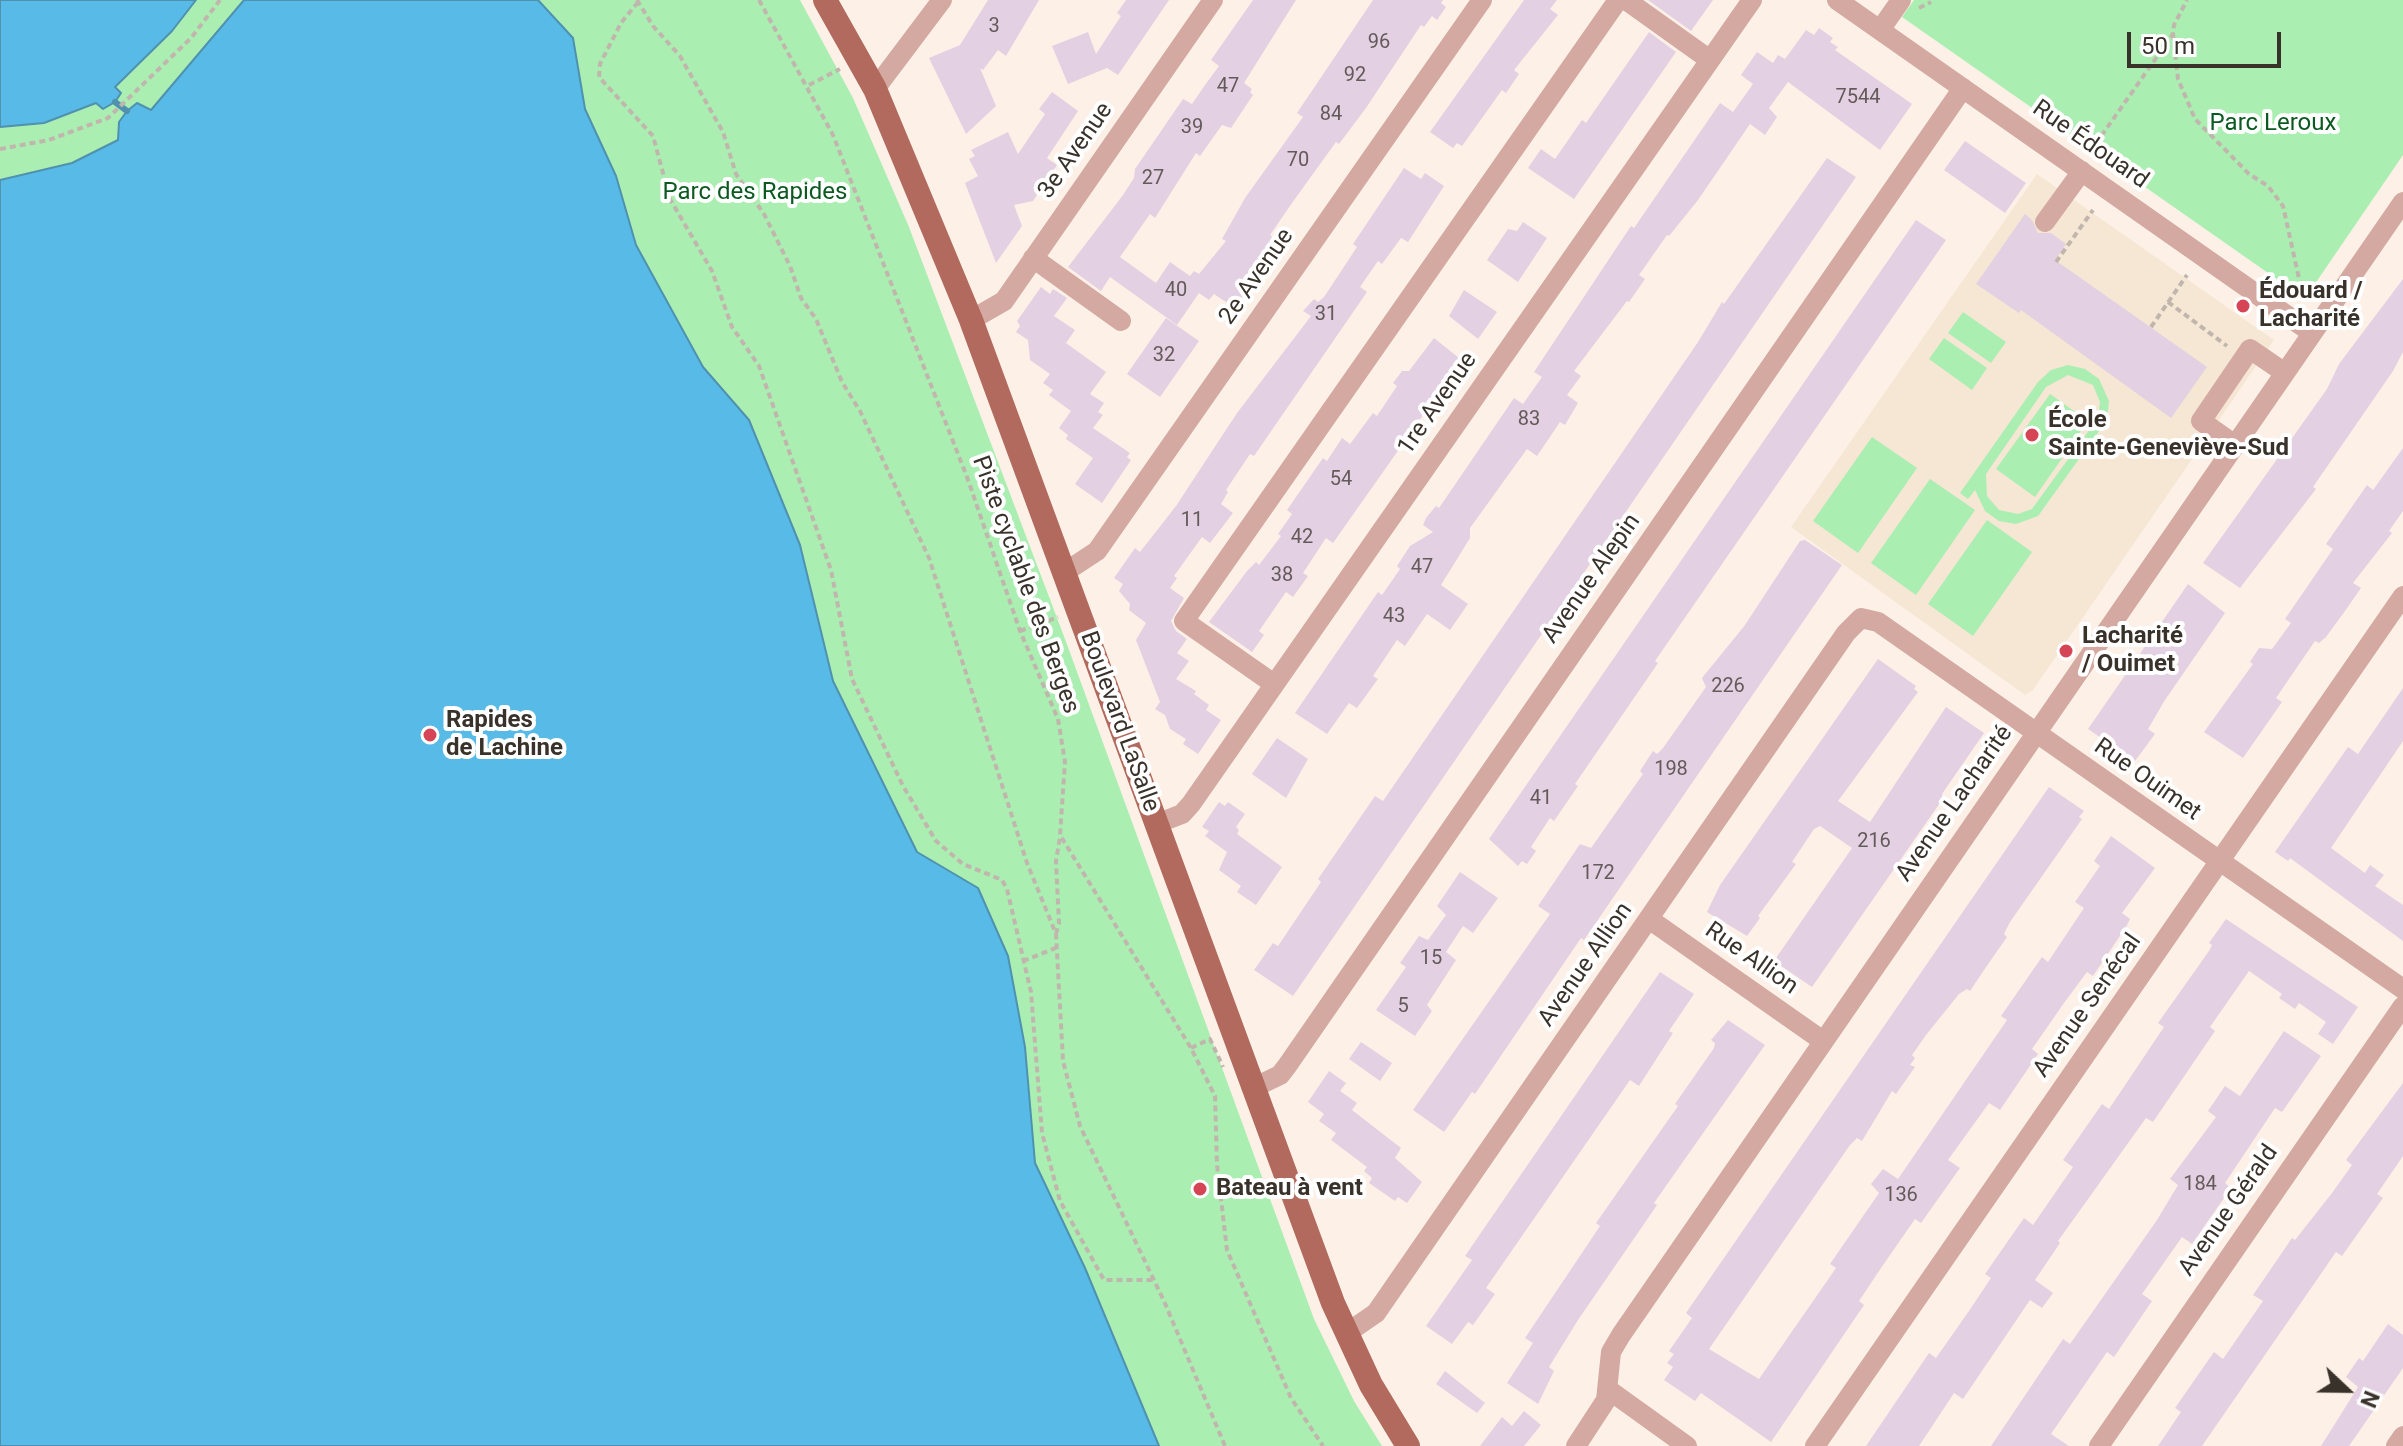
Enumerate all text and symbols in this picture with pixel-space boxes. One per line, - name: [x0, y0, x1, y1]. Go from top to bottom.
- house number: 3: [988, 15, 1000, 39]
- scale bar: [2131, 16, 2285, 66]
- house number: 96: [1368, 31, 1390, 55]
- text: 50 m: [2141, 32, 2195, 60]
- house number: 92: [1344, 64, 1366, 88]
- house number: 47: [1217, 75, 1239, 99]
- house number: 7544: [1836, 86, 1880, 110]
- street label: Rue Édouard: [2026, 94, 2154, 196]
- street label: 3e Avenue: [1032, 97, 1120, 205]
- house number: 84: [1320, 103, 1342, 127]
- park label: Parc Leroux: [2210, 110, 2336, 138]
- house number: 39: [1181, 116, 1203, 140]
- house number: 70: [1287, 149, 1309, 173]
- house number: 27: [1142, 167, 1164, 191]
- park label: Parc des Rapides: [663, 179, 847, 207]
- street label: 2e Avenue: [1213, 223, 1301, 331]
- place label: Édouard / Lacharité: [2259, 278, 2363, 334]
- house number: 40: [1165, 279, 1187, 303]
- marker: Édouard / Lacharité: [2234, 297, 2252, 315]
- house number: 31: [1315, 303, 1337, 327]
- house number: 32: [1153, 344, 1175, 368]
- street label: 1re Avenue: [1392, 347, 1484, 461]
- place label: École Sainte-Geneviève-Sud: [2048, 407, 2289, 463]
- house number: 83: [1518, 408, 1540, 432]
- marker: École Sainte-Geneviève-Sud: [2023, 426, 2041, 444]
- street label: Piste cyclable des Berges: [965, 452, 1085, 718]
- house number: 54: [1330, 468, 1352, 492]
- house number: 11: [1181, 509, 1203, 533]
- street label: Avenue Alepin: [1537, 509, 1647, 649]
- house number: 42: [1291, 526, 1313, 550]
- house number: 47: [1411, 556, 1433, 580]
- house number: 38: [1271, 564, 1293, 588]
- house number: 43: [1383, 605, 1405, 629]
- place label: Lacharité / Ouimet: [2082, 623, 2183, 679]
- street label: Boulevard LaSalle: [1073, 628, 1165, 816]
- marker: Lacharité / Ouimet: [2057, 642, 2075, 660]
- house number: 226: [1711, 675, 1745, 699]
- place label: Rapides de Lachine: [446, 707, 563, 763]
- street label: Avenue Lacharité: [1890, 720, 2020, 888]
- marker: Rapides de Lachine: [421, 726, 439, 744]
- street label: Rue Ouimet: [2088, 733, 2206, 827]
- house number: 198: [1654, 758, 1688, 782]
- house number: 41: [1530, 787, 1552, 811]
- house number: 216: [1857, 830, 1891, 854]
- house number: 172: [1581, 862, 1615, 886]
- street label: Avenue Allion: [1533, 898, 1639, 1032]
- street label: Rue Allion: [1699, 917, 1803, 1001]
- street label: Avenue Senécal: [2028, 929, 2148, 1083]
- house number: 15: [1420, 947, 1442, 971]
- house number: 5: [1397, 995, 1409, 1019]
- street label: Avenue Gérald: [2173, 1140, 2285, 1282]
- house number: 184: [2183, 1173, 2217, 1197]
- place label: Bateau à vent: [1216, 1175, 1363, 1203]
- marker: Bateau à vent: [1191, 1180, 1209, 1198]
- house number: 136: [1884, 1184, 1918, 1208]
- north arrow: [2307, 1350, 2387, 1430]
- text: N: [2355, 1387, 2384, 1411]

